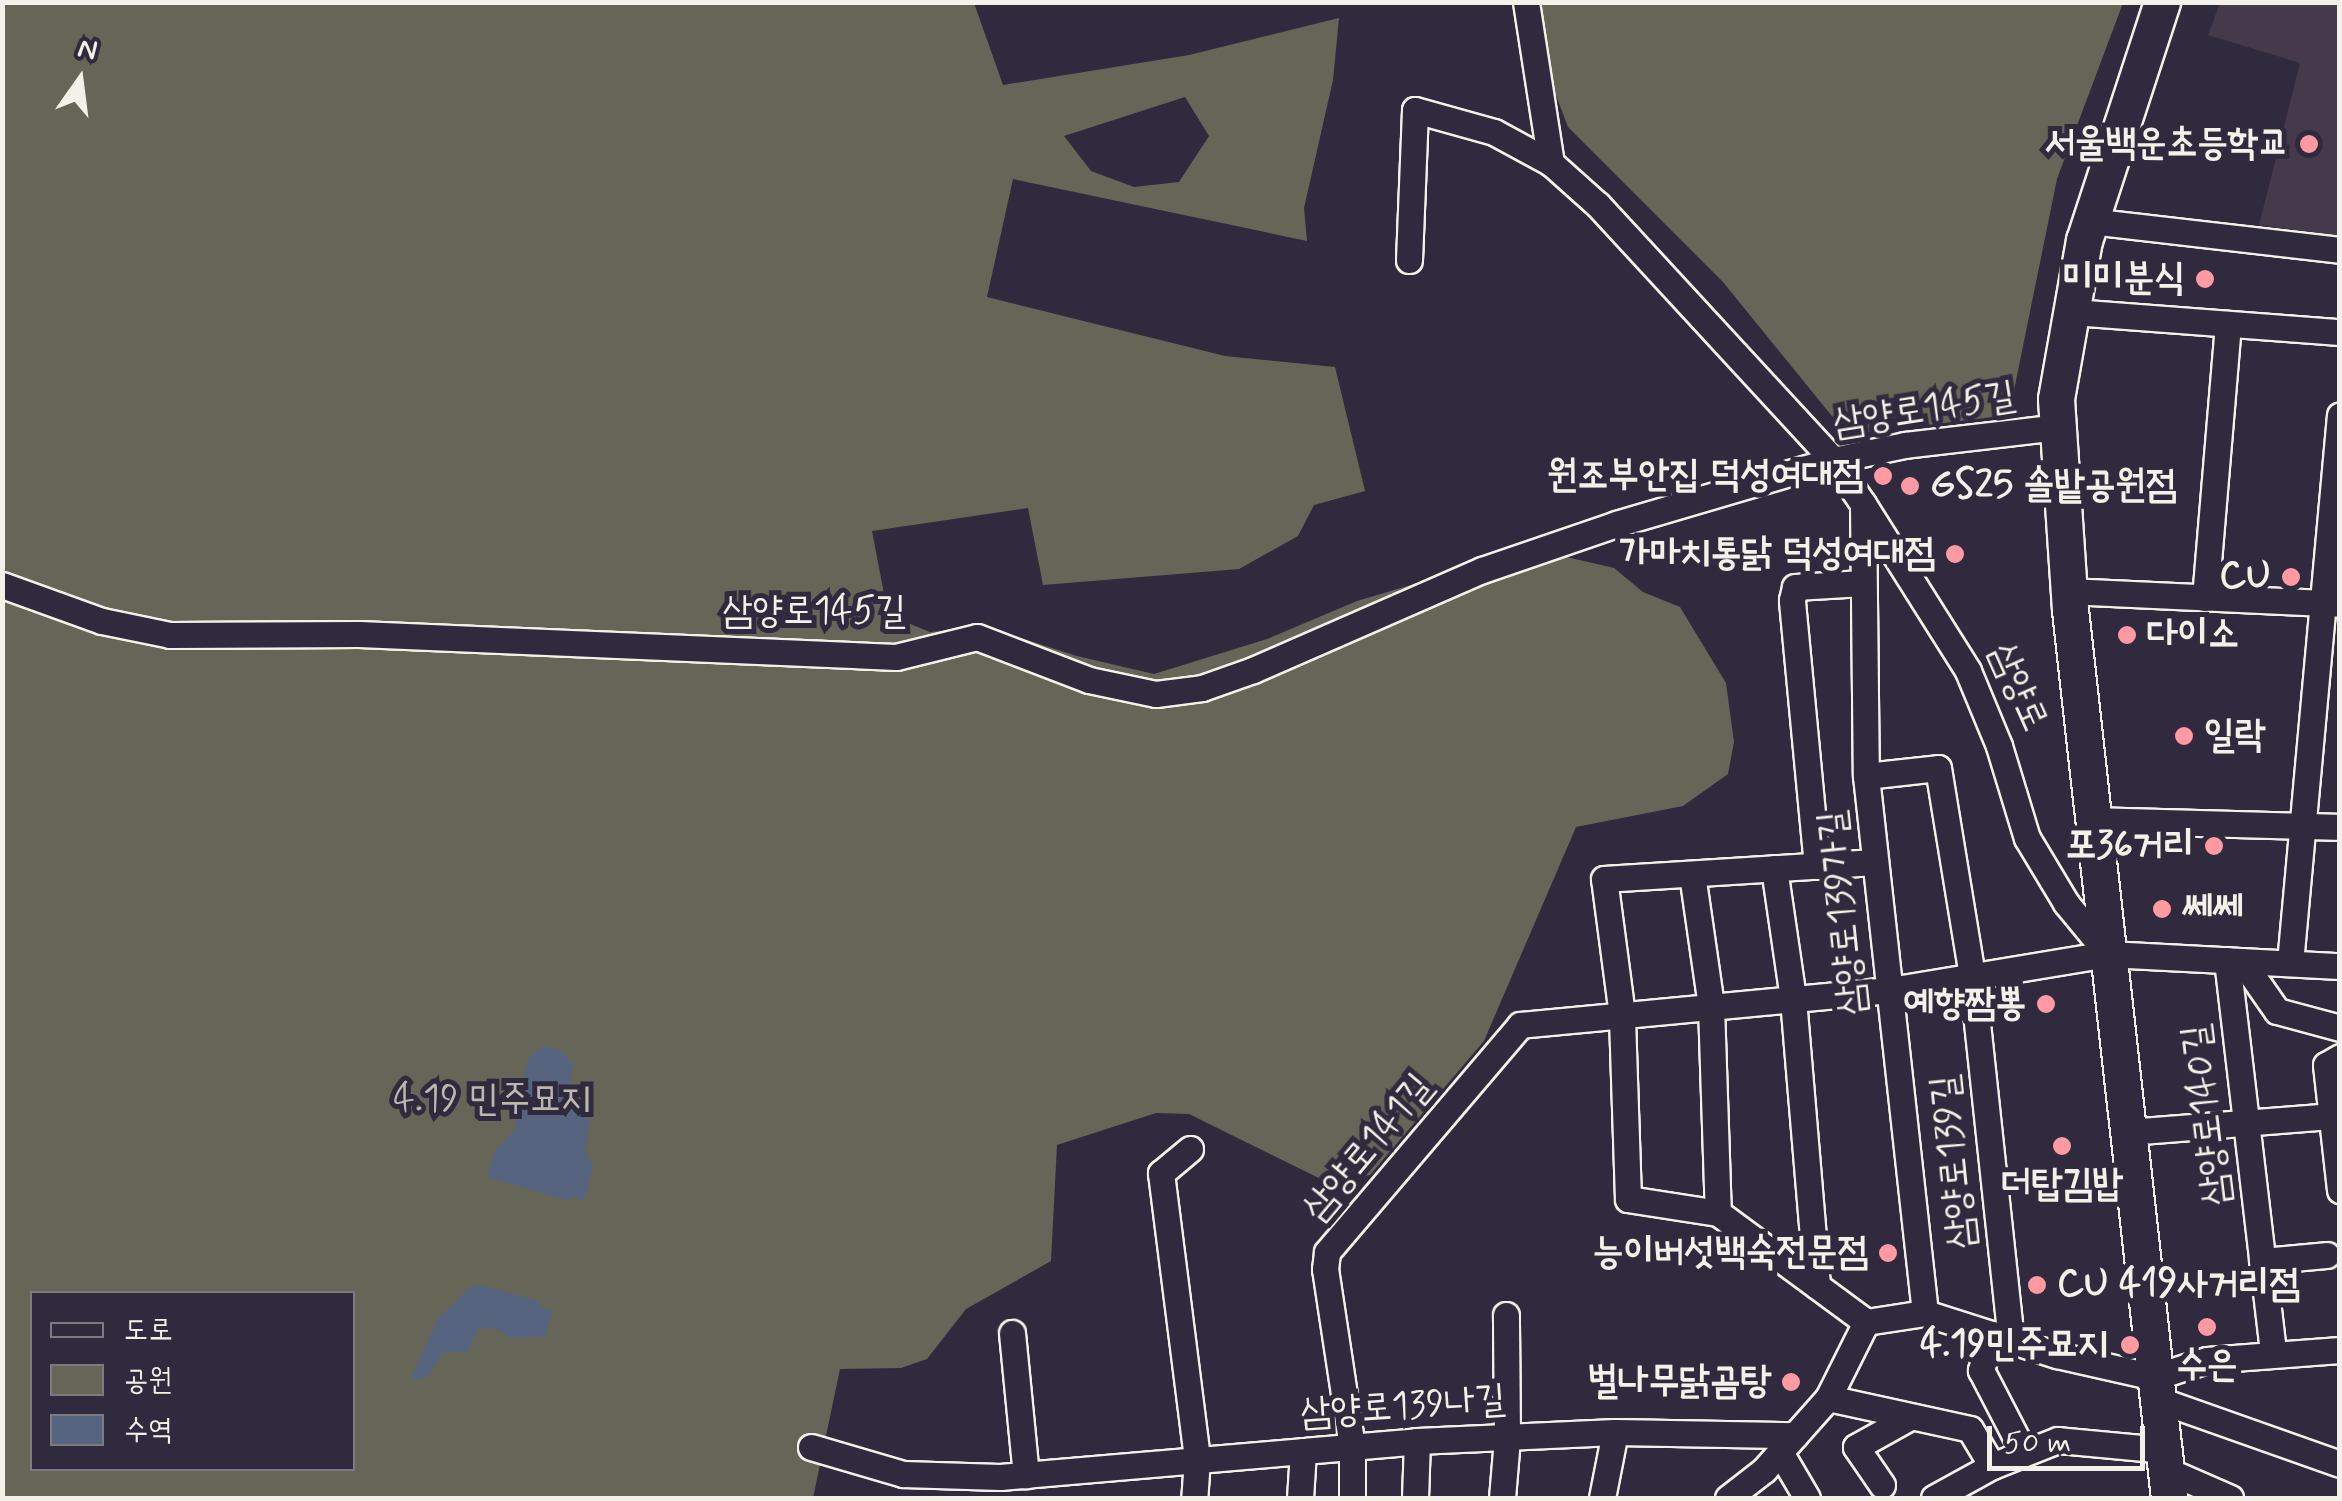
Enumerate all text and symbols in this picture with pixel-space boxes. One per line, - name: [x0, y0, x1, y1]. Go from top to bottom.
- north arrow: [30, 30, 130, 130]
- text: N: [74, 30, 101, 71]
- place label: 서울백운초등학교: [2044, 121, 2289, 167]
- marker: 서울백운초등학교: [2298, 133, 2320, 155]
- place label: 미미분식: [2063, 256, 2185, 302]
- marker: 미미분식: [2194, 268, 2216, 290]
- street label: 삼양로145길: [1829, 373, 2019, 447]
- place label: 원조부안집 덕성여대점: [1547, 453, 1863, 499]
- place label: GS25 솔밭공원점: [1930, 463, 2176, 509]
- marker: 원조부안집 덕성여대점: [1872, 465, 1894, 487]
- marker: GS25 솔밭공원점: [1899, 475, 1921, 497]
- place label: 가마치통닭 덕성여대점: [1619, 531, 1935, 577]
- marker: 가마치통닭 덕성여대점: [1944, 543, 1966, 565]
- place label: CU: [2219, 554, 2271, 600]
- marker: CU: [2280, 566, 2302, 588]
- street label: 삼양로145길: [722, 589, 906, 635]
- place label: 다이소: [2147, 612, 2239, 658]
- marker: 다이소: [2116, 624, 2138, 646]
- street label: 삼양로: [1979, 636, 2057, 738]
- place label: 일락: [2204, 713, 2265, 759]
- marker: 일락: [2173, 725, 2195, 747]
- street label: 삼양로139가길: [1810, 808, 1876, 1018]
- place label: 포36거리: [2066, 823, 2194, 869]
- marker: 포36거리: [2203, 835, 2225, 857]
- place label: 쎄쎄: [2182, 886, 2243, 932]
- marker: 쎄쎄: [2151, 898, 2173, 920]
- place label: 예향짬뽕: [1904, 981, 2026, 1027]
- marker: 예향짬뽕: [2035, 993, 2057, 1015]
- street label: 삼양로140길: [2173, 1022, 2241, 1208]
- street label: 삼양로141길: [1293, 1065, 1443, 1231]
- street label: 삼양로139길: [1922, 1073, 1986, 1251]
- park label: 4.19 민주묘지: [391, 1077, 593, 1123]
- marker: 더탑김밥: [2051, 1135, 2073, 1157]
- place label: 더탑김밥: [2001, 1162, 2123, 1208]
- place label: 능이버섯백숙전문점: [1593, 1230, 1868, 1276]
- marker: 능이버섯백숙전문점: [1877, 1242, 1899, 1264]
- place label: CU 419사거리점: [2057, 1262, 2299, 1308]
- marker: CU 419사거리점: [2026, 1274, 2048, 1296]
- legend: [30, 1291, 355, 1471]
- text: 도로: [124, 1311, 172, 1350]
- marker: 수은: [2196, 1316, 2218, 1338]
- place label: 4.19민주묘지: [1920, 1322, 2108, 1368]
- marker: 4.19민주묘지: [2117, 1332, 2143, 1358]
- place label: 수은: [2176, 1343, 2238, 1389]
- place label: 벌나무닭곰탕: [1588, 1359, 1771, 1405]
- text: 공원: [124, 1361, 172, 1400]
- marker: 벌나무닭곰탕: [1780, 1371, 1802, 1393]
- street label: 삼양로139나길: [1299, 1377, 1507, 1437]
- scale bar: [1992, 1406, 2150, 1468]
- text: 수역: [124, 1411, 172, 1450]
- text: 50 m: [2004, 1424, 2071, 1463]

